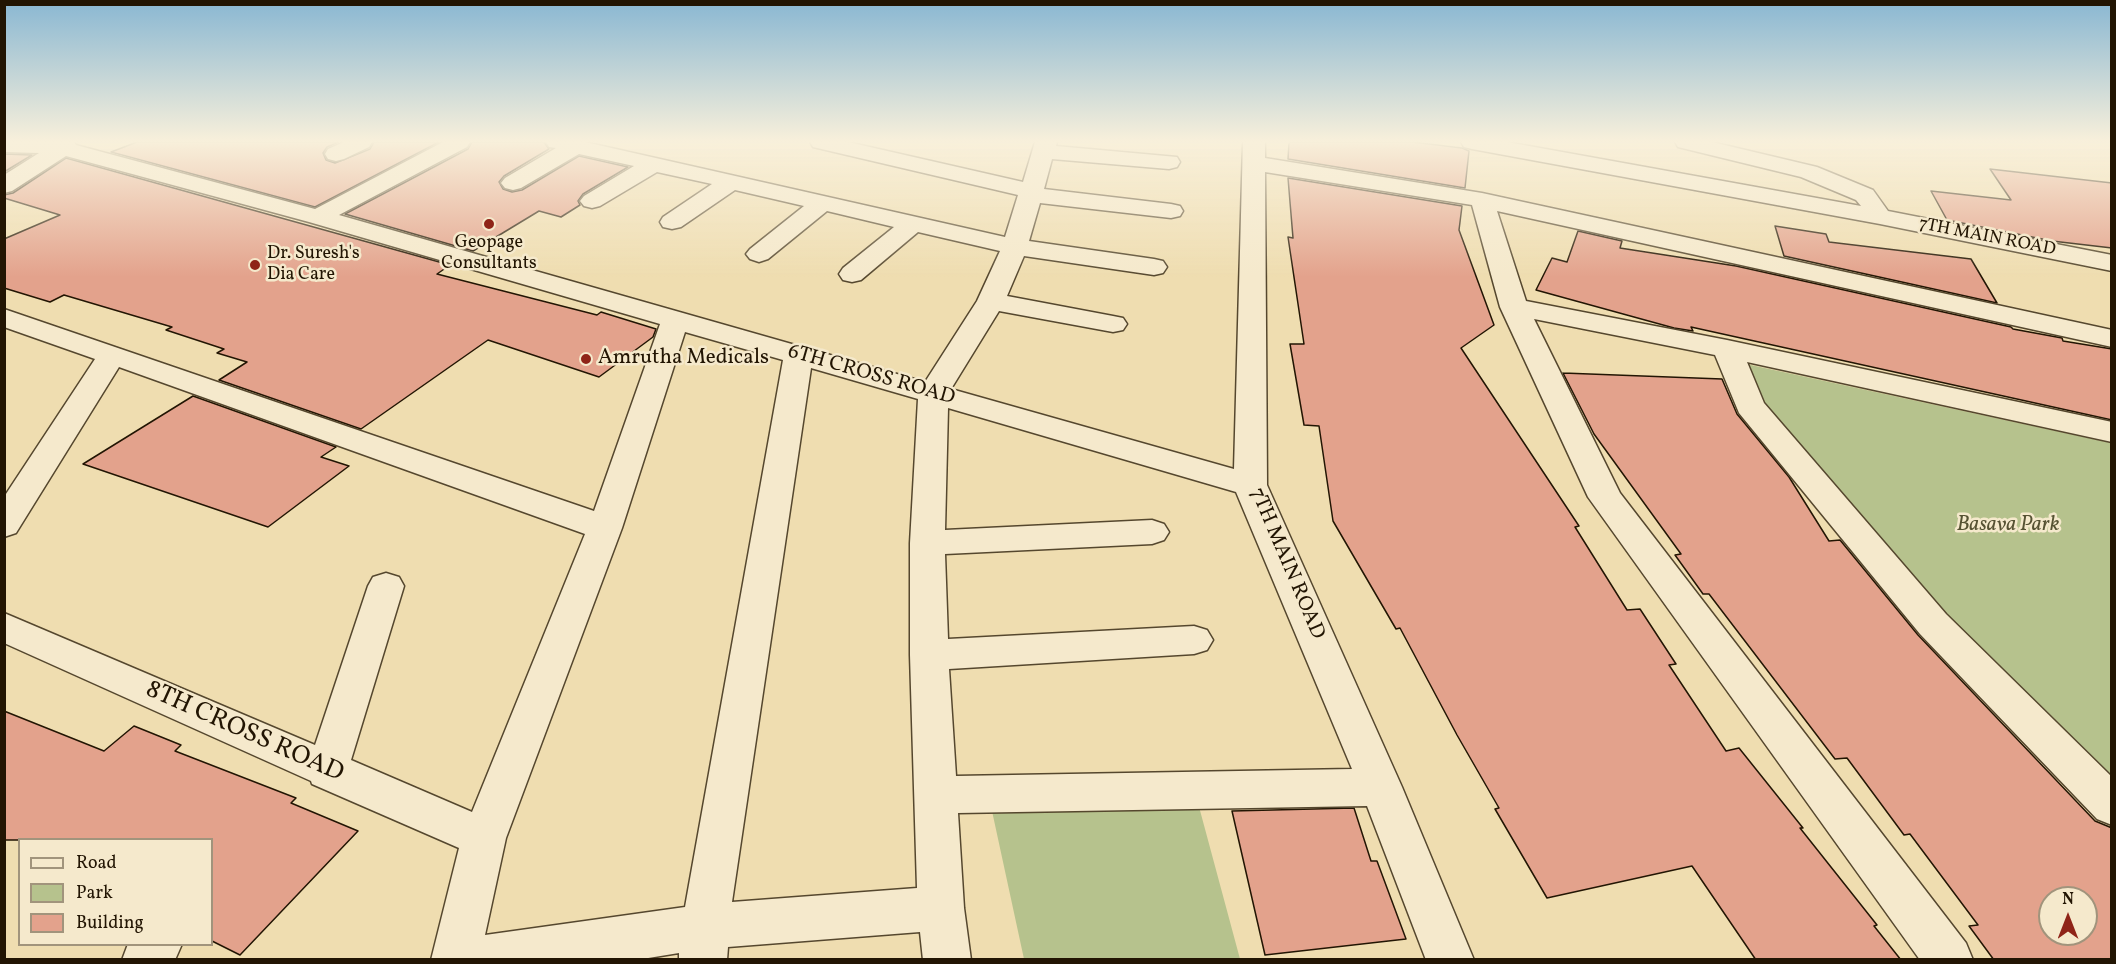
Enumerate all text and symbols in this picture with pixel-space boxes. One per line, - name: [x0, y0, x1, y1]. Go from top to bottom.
- street label: 7TH MAIN ROAD: [1917, 214, 2057, 262]
- marker: Geopage Consultants: [482, 217, 496, 231]
- place label: Geopage Consultants: [441, 233, 537, 276]
- place label: Dr. Suresh's Dia Care: [267, 244, 360, 286]
- marker: Dr. Suresh's Dia Care: [248, 258, 262, 272]
- street label: 6TH CROSS ROAD: [785, 340, 957, 412]
- place label: Amrutha Medicals: [598, 346, 769, 372]
- marker: Amrutha Medicals: [579, 352, 593, 366]
- street label: 7TH MAIN ROAD: [1243, 484, 1329, 644]
- park label: Basava Park: [1957, 513, 2059, 539]
- street label: 8TH CROSS ROAD: [140, 675, 348, 791]
- legend: [18, 838, 213, 946]
- text: Road: [76, 851, 117, 876]
- text: Park: [76, 881, 113, 906]
- north arrow: [2038, 886, 2098, 946]
- text: N: [2062, 889, 2074, 911]
- text: Building: [76, 911, 144, 936]

